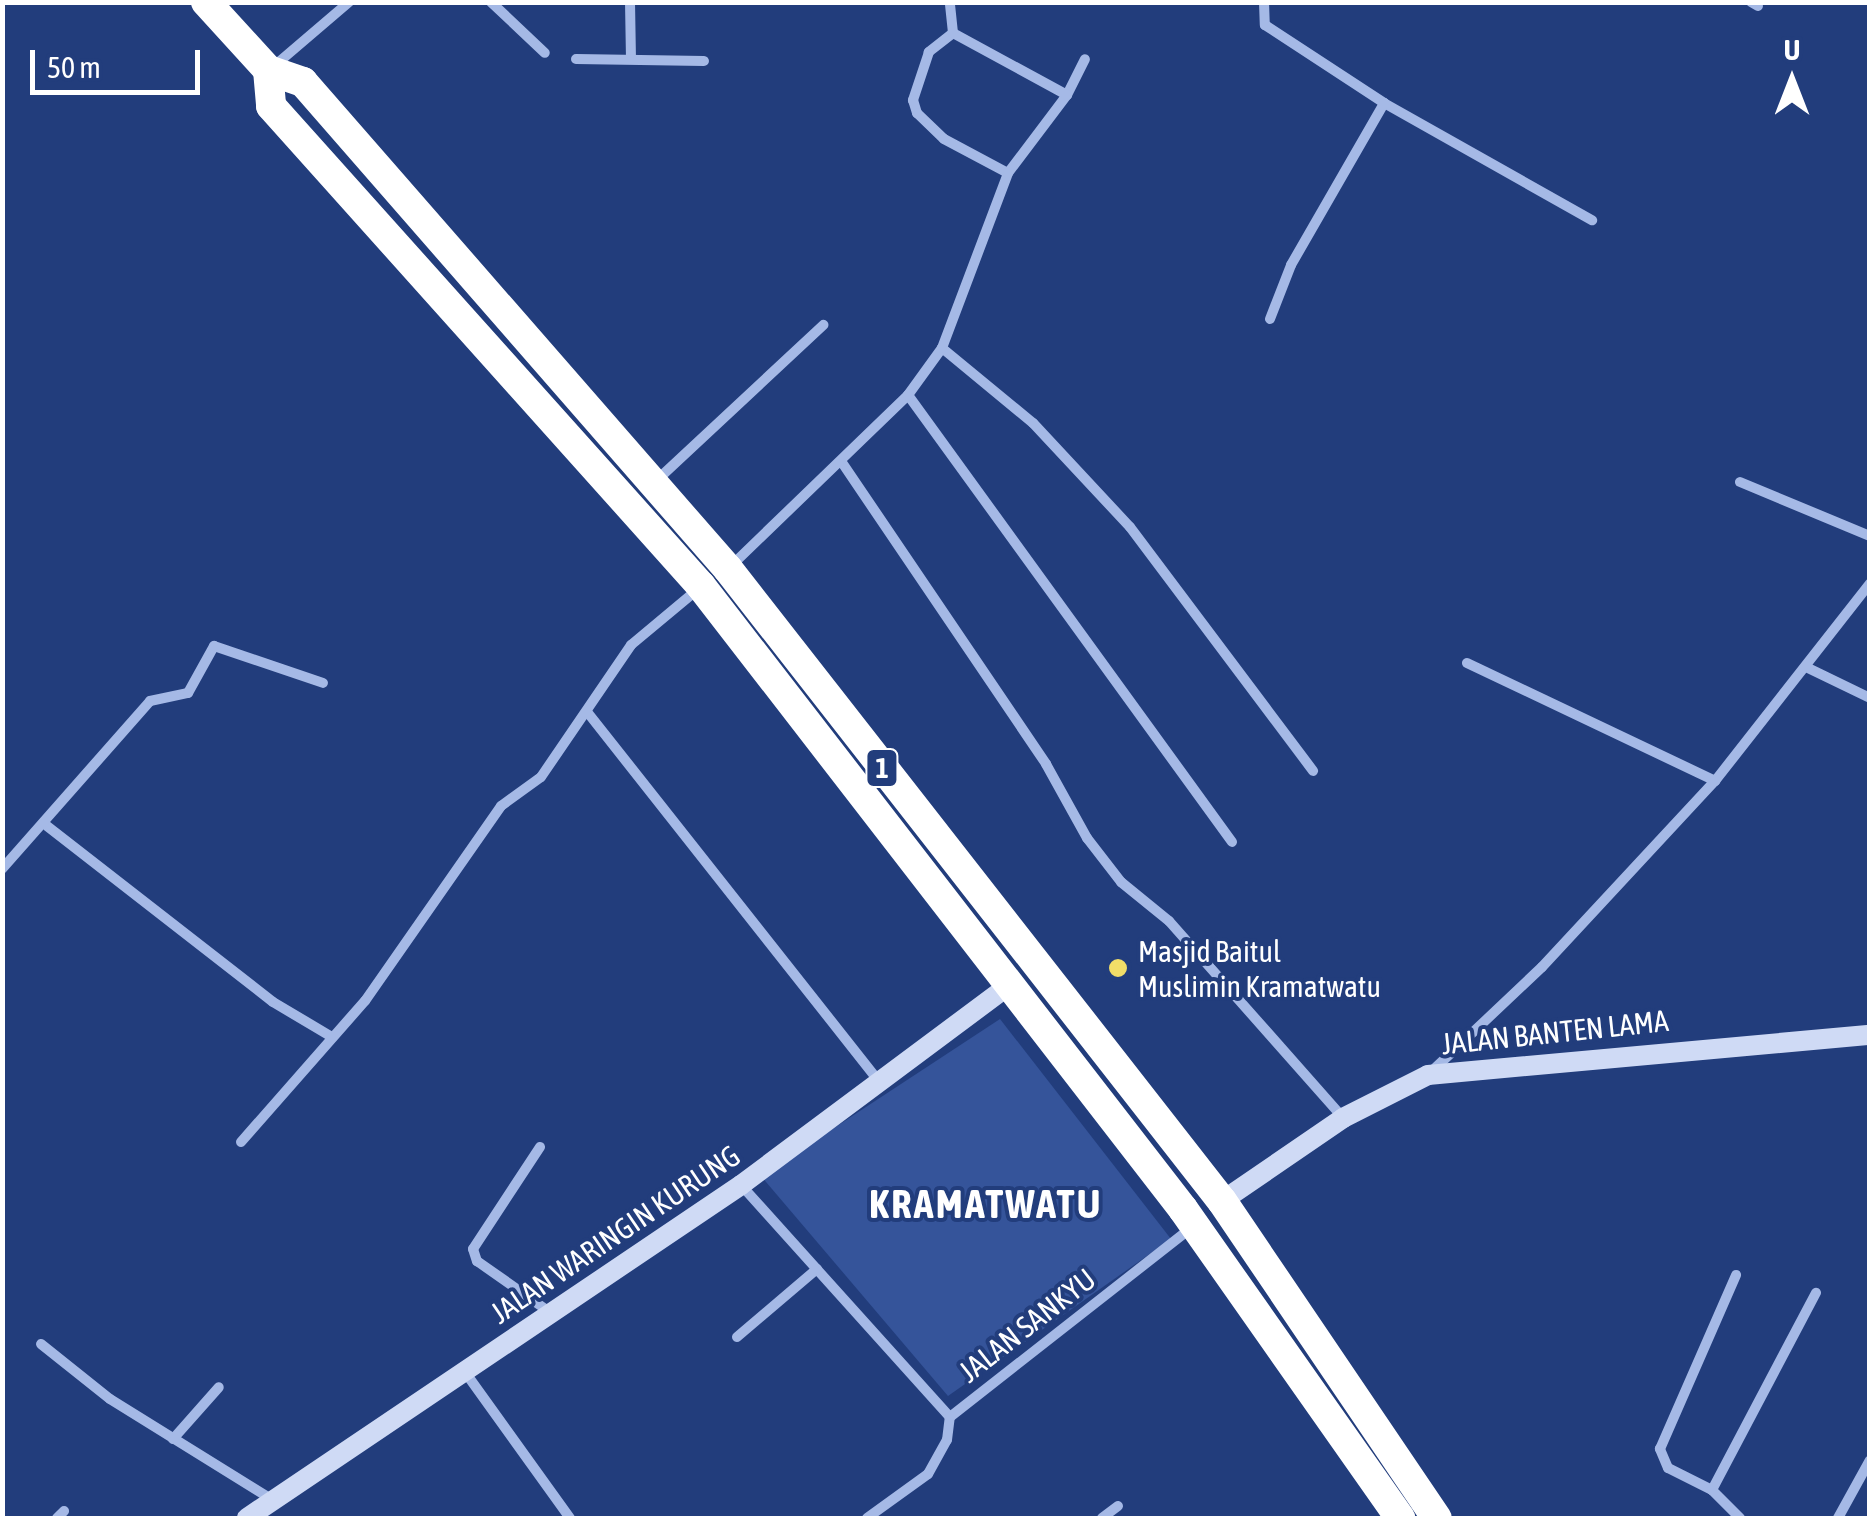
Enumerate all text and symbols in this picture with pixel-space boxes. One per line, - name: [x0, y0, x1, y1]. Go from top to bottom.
- scale bar: [35, 30, 205, 92]
- north arrow: [1742, 30, 1842, 130]
- text: U: [1784, 34, 1800, 66]
- text: 50 m: [47, 50, 101, 84]
- road number: 1: [864, 745, 900, 791]
- place label: Masjid Baitul Muslimin Kramatwatu: [1138, 933, 1381, 1004]
- marker: Masjid Baitul Muslimin Kramatwatu: [1107, 957, 1129, 979]
- street label: JALAN BANTEN LAMA: [1440, 1002, 1670, 1062]
- street label: JALAN WARINGIN KURUNG: [484, 1137, 746, 1331]
- district label: KRAMATWATU: [869, 1180, 1103, 1228]
- street label: JALAN SANKYU: [952, 1261, 1102, 1389]

